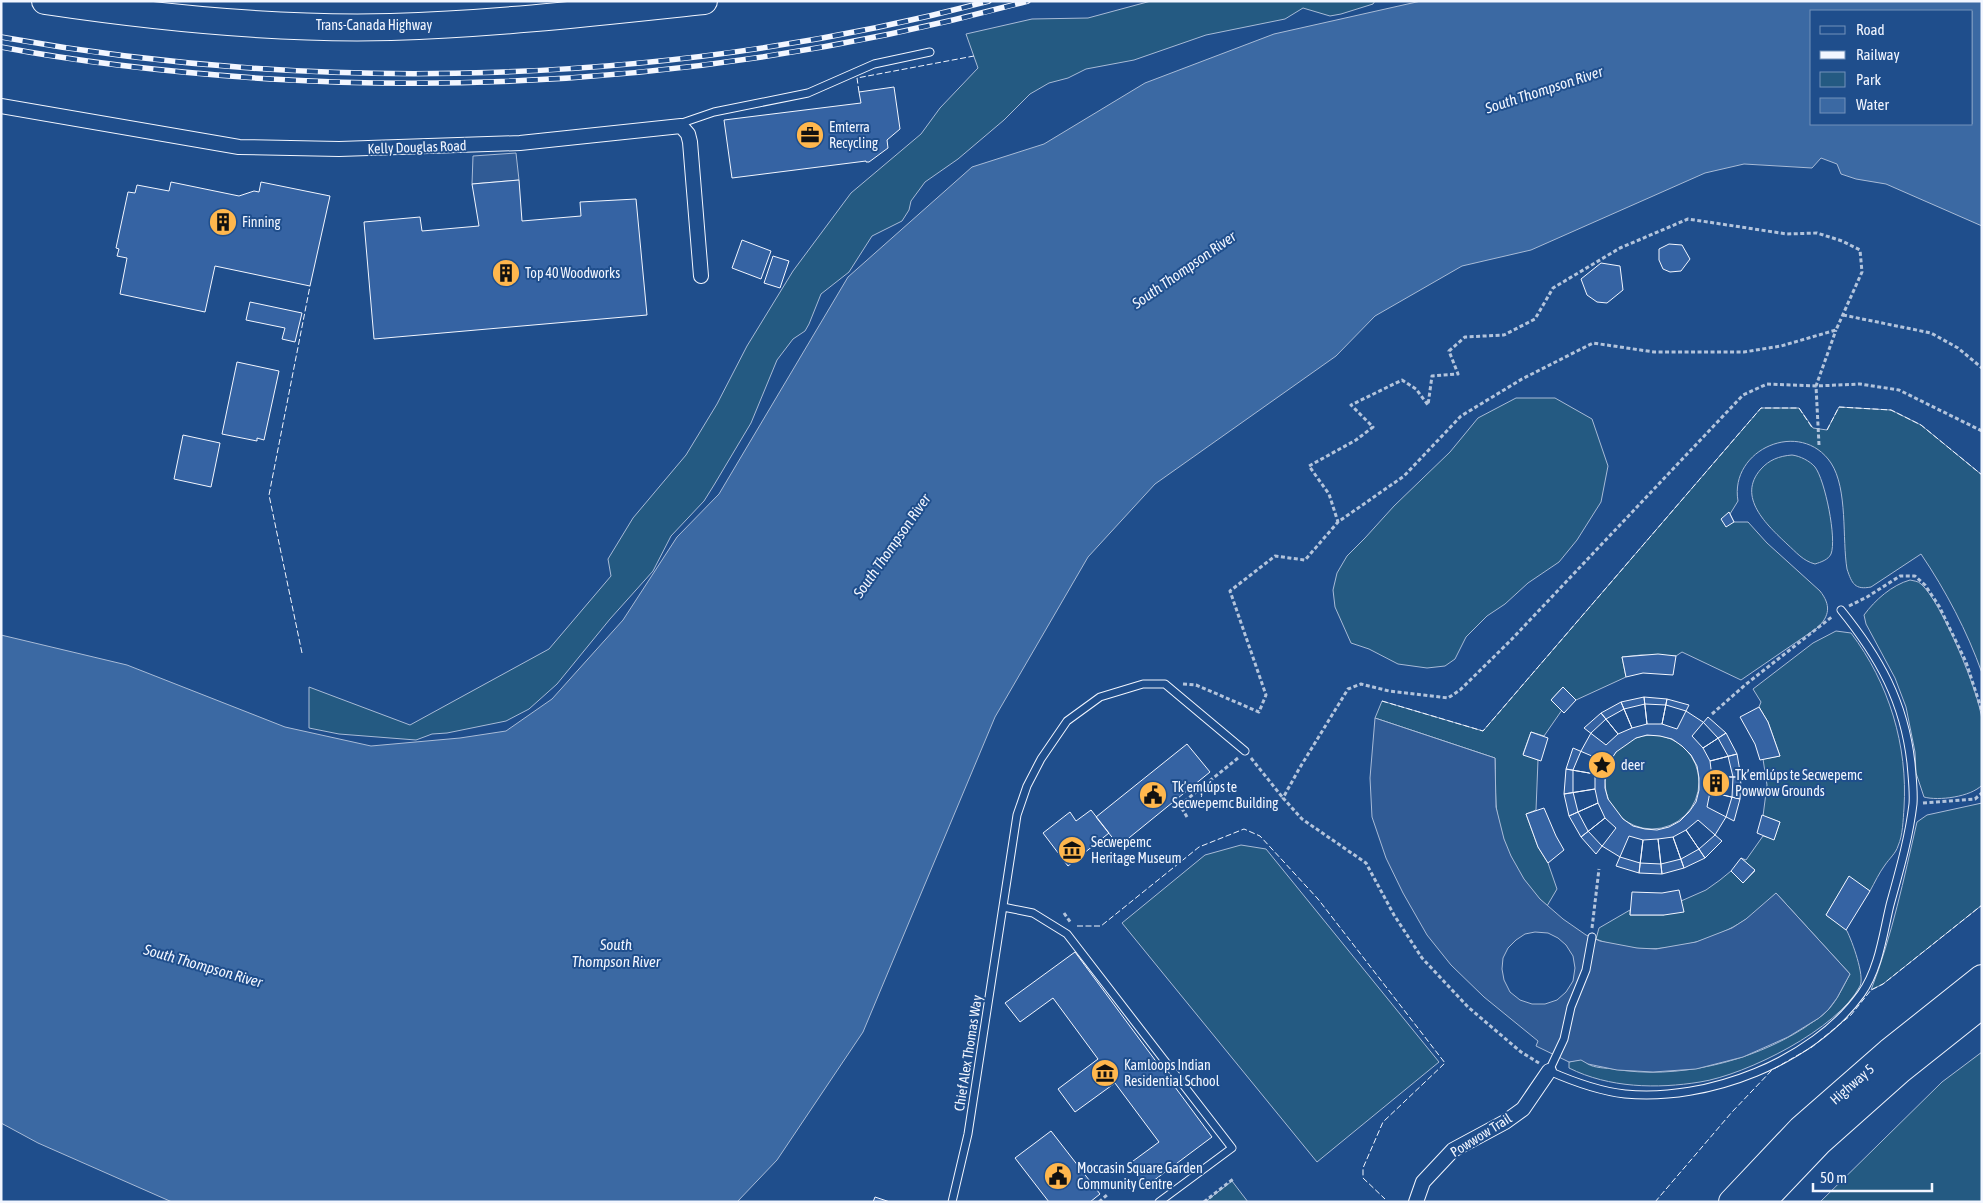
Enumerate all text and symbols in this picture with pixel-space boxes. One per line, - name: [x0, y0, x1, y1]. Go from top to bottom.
- legend: [1810, 10, 1973, 125]
- street label: Trans-Canada Highway: [316, 17, 433, 33]
- text: Road: [1856, 21, 1885, 38]
- text: Railway: [1856, 46, 1900, 63]
- water label: South Thompson River: [1482, 62, 1605, 117]
- text: Park: [1856, 71, 1881, 88]
- text: Water: [1856, 96, 1889, 113]
- place label: Emterra Recycling: [829, 119, 878, 151]
- office icon: Emterra Recycling: [795, 120, 825, 150]
- street label: Kelly Douglas Road: [367, 137, 467, 157]
- building icon: Finning: [208, 207, 238, 237]
- place label: Finning: [242, 214, 280, 230]
- water label: South Thompson River: [1128, 227, 1239, 312]
- building icon: Top 40 Woodworks: [491, 258, 521, 288]
- place label: Top 40 Woodworks: [525, 265, 620, 281]
- water label: South Thompson River: [849, 490, 934, 602]
- place icon: deer: [1587, 750, 1617, 780]
- place label: deer: [1621, 757, 1645, 773]
- place label: Tk’emlúps te Secwepemc Powwow Grounds: [1735, 767, 1863, 799]
- building icon: Tk’emlúps te Secwepemc Powwow Grounds: [1701, 768, 1731, 798]
- place label: Tk’emlúps te Secwe̓pemc Building: [1172, 779, 1278, 811]
- public building icon: Tk’emlúps te Secwe̓pemc Building: [1138, 780, 1168, 810]
- place label: Secwepemc Heritage Museum: [1091, 834, 1182, 866]
- museum icon: Secwepemc Heritage Museum: [1057, 835, 1087, 865]
- water label: South Thompson River: [572, 936, 661, 970]
- water label: South Thompson River: [141, 940, 265, 991]
- street label: Chief Alex Thomas Way: [951, 994, 985, 1112]
- place label: Kamloops Indian Residential School: [1124, 1057, 1220, 1089]
- museum icon: Kamloops Indian Residential School: [1090, 1058, 1120, 1088]
- street label: Highway 5: [1827, 1061, 1877, 1107]
- street label: Powwow Trail: [1447, 1110, 1515, 1160]
- place label: Moccasin Square Garden Community Centre: [1077, 1160, 1203, 1192]
- scale bar: [1813, 1160, 1932, 1192]
- public building icon: Moccasin Square Garden Community Centre: [1043, 1161, 1073, 1191]
- text: 50 m: [1820, 1169, 1847, 1186]

